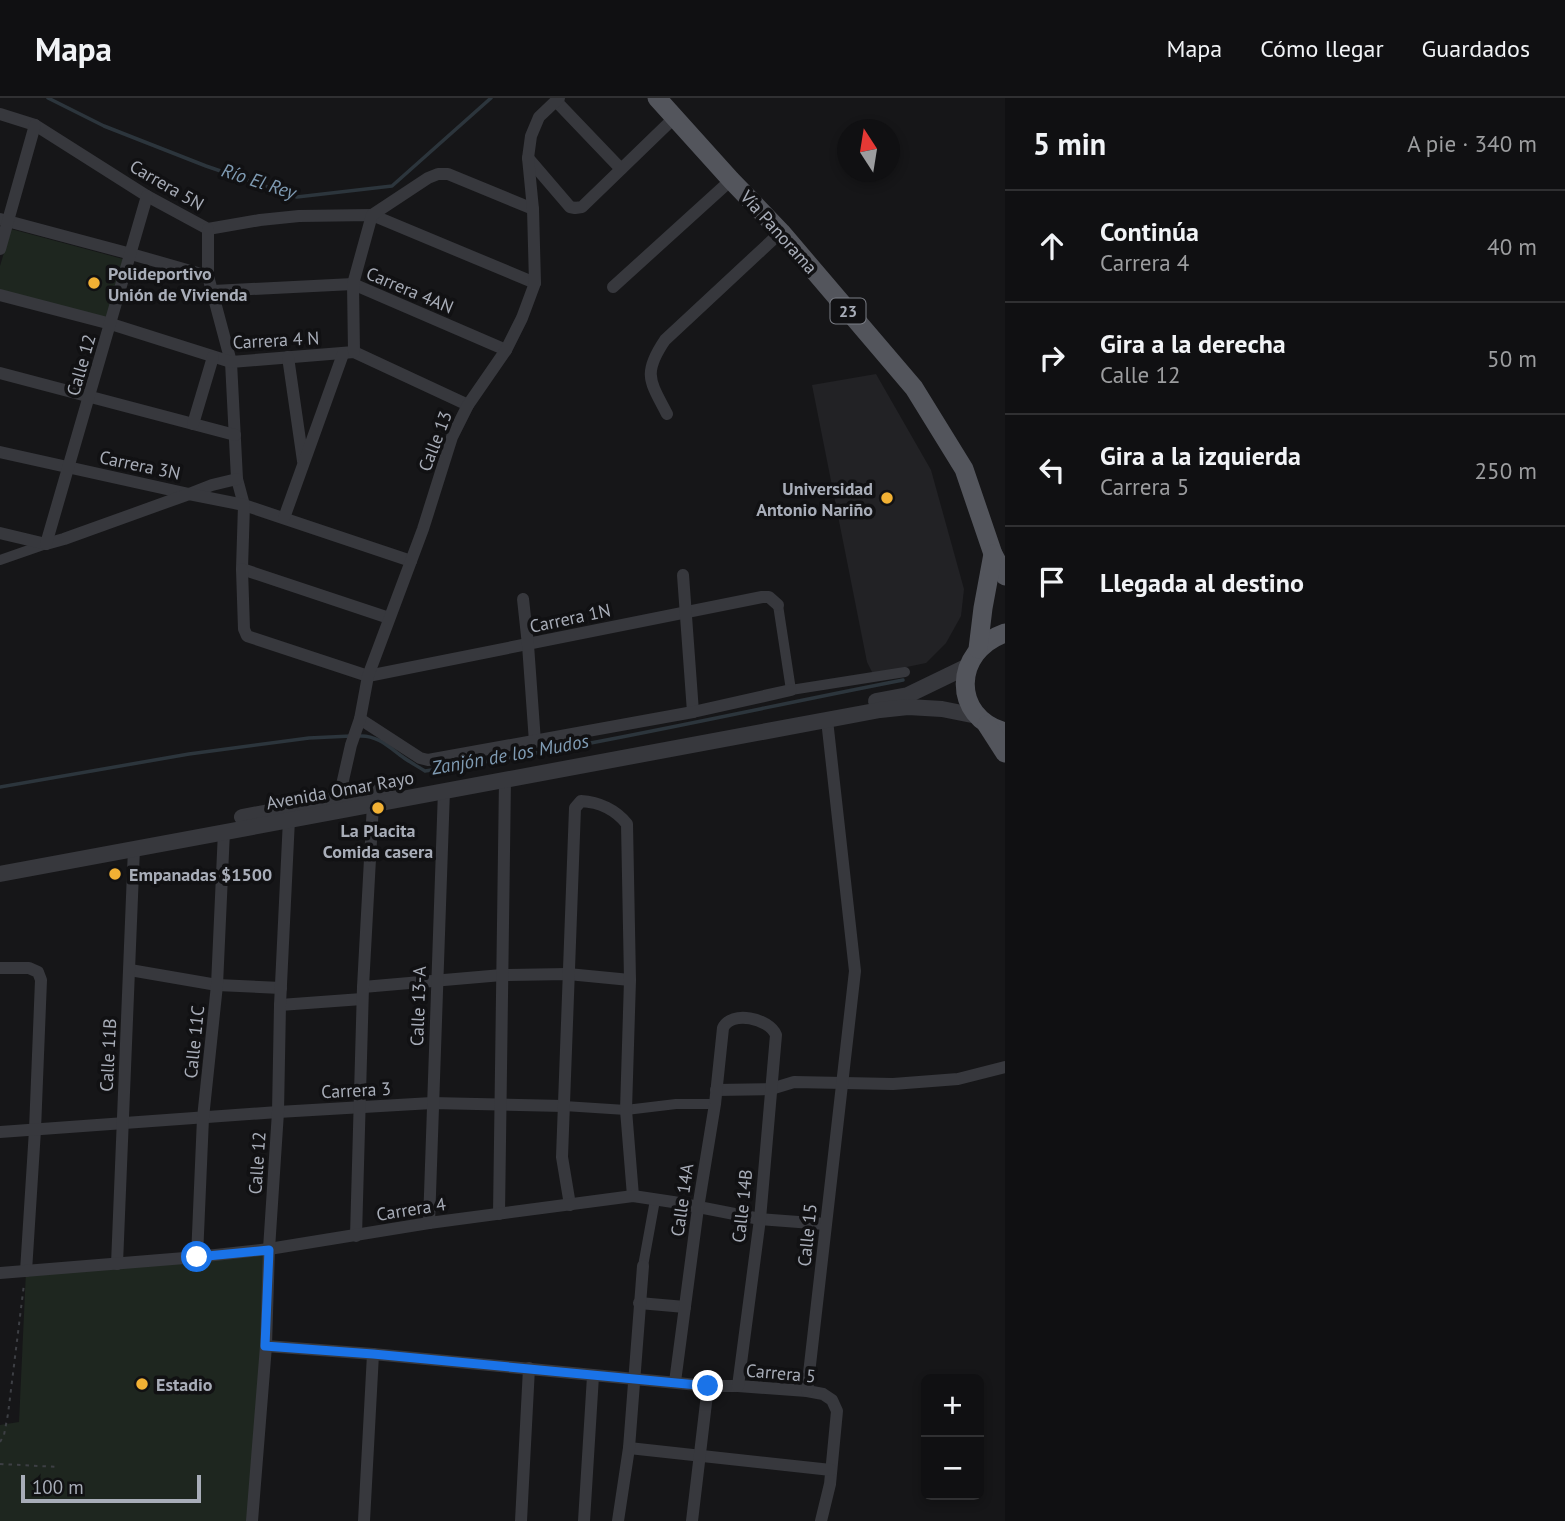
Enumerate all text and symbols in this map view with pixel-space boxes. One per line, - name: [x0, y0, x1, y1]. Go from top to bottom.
- text: Mapa: [35, 27, 112, 70]
- text: Mapa: [1166, 33, 1222, 64]
- text: Cómo llegar: [1260, 33, 1384, 64]
- text: Guardados: [1422, 33, 1530, 64]
- north arrow: [837, 119, 900, 182]
- text: 5 min: [1033, 124, 1106, 163]
- text: A pie · 340 m: [1407, 129, 1537, 158]
- street label: Carrera 5N: [126, 155, 208, 215]
- water label: Río El Rey: [219, 158, 301, 205]
- street label: Vía Panorama: [735, 185, 822, 278]
- text: Continúa: [1100, 215, 1199, 248]
- icon: ahead: [1033, 227, 1071, 265]
- text: 40 m: [1487, 232, 1537, 261]
- text: Carrera 4: [1100, 248, 1189, 277]
- street label: Carrera 4AN: [363, 261, 457, 319]
- place label: Polideportivo Unión de Vivienda: [108, 262, 248, 306]
- marker: Polideportivo Unión de Vivienda: [86, 275, 102, 291]
- road number: 23: [830, 298, 866, 324]
- street label: Carrera 4 N: [232, 326, 320, 354]
- text: Gira a la derecha: [1100, 327, 1286, 360]
- street label: Calle 12: [61, 332, 101, 398]
- icon: right: [1033, 339, 1071, 377]
- text: 50 m: [1487, 344, 1537, 373]
- text: Calle 12: [1100, 360, 1180, 389]
- street label: Calle 13: [413, 407, 457, 475]
- text: Gira a la izquierda: [1100, 439, 1301, 472]
- street label: Carrera 3N: [97, 445, 183, 485]
- icon: left: [1033, 451, 1071, 489]
- text: 250 m: [1475, 456, 1537, 485]
- text: Carrera 5: [1100, 472, 1189, 501]
- place label: Universidad Antonio Nariño: [756, 477, 873, 521]
- marker: Universidad Antonio Nariño: [879, 490, 895, 506]
- icon: arrive: [1033, 563, 1071, 601]
- text: Llegada al destino: [1100, 566, 1304, 599]
- street label: Carrera 1N: [527, 598, 613, 638]
- water label: Zanjón de los Mudos: [428, 728, 591, 780]
- street label: Avenida Omar Rayo: [264, 766, 416, 814]
- marker: La Placita Comida casera: [370, 800, 386, 816]
- place label: La Placita Comida casera: [323, 819, 433, 863]
- place label: Empanadas $1500: [129, 863, 272, 886]
- marker: Empanadas $1500: [107, 866, 123, 882]
- street label: Calle 13-A: [405, 965, 431, 1046]
- street label: Calle 11C: [179, 1004, 209, 1080]
- street label: Calle 11B: [95, 1018, 121, 1092]
- street label: Carrera 3: [320, 1077, 392, 1103]
- street label: Calle 12: [243, 1131, 271, 1195]
- street label: Calle 14A: [665, 1162, 699, 1238]
- street label: Calle 14B: [727, 1168, 757, 1244]
- street label: Carrera 4: [375, 1192, 448, 1226]
- street label: Calle 15: [792, 1202, 822, 1268]
- route start: [181, 1241, 212, 1272]
- street label: Carrera 5: [745, 1358, 817, 1388]
- route end: [692, 1370, 723, 1401]
- place label: Estadio: [156, 1373, 213, 1396]
- map controls: [921, 1374, 984, 1500]
- button: +: [921, 1374, 984, 1437]
- marker: Estadio: [134, 1376, 150, 1392]
- button: −: [921, 1437, 984, 1500]
- scale bar: [21, 1472, 201, 1504]
- text: 100 m: [32, 1475, 84, 1499]

